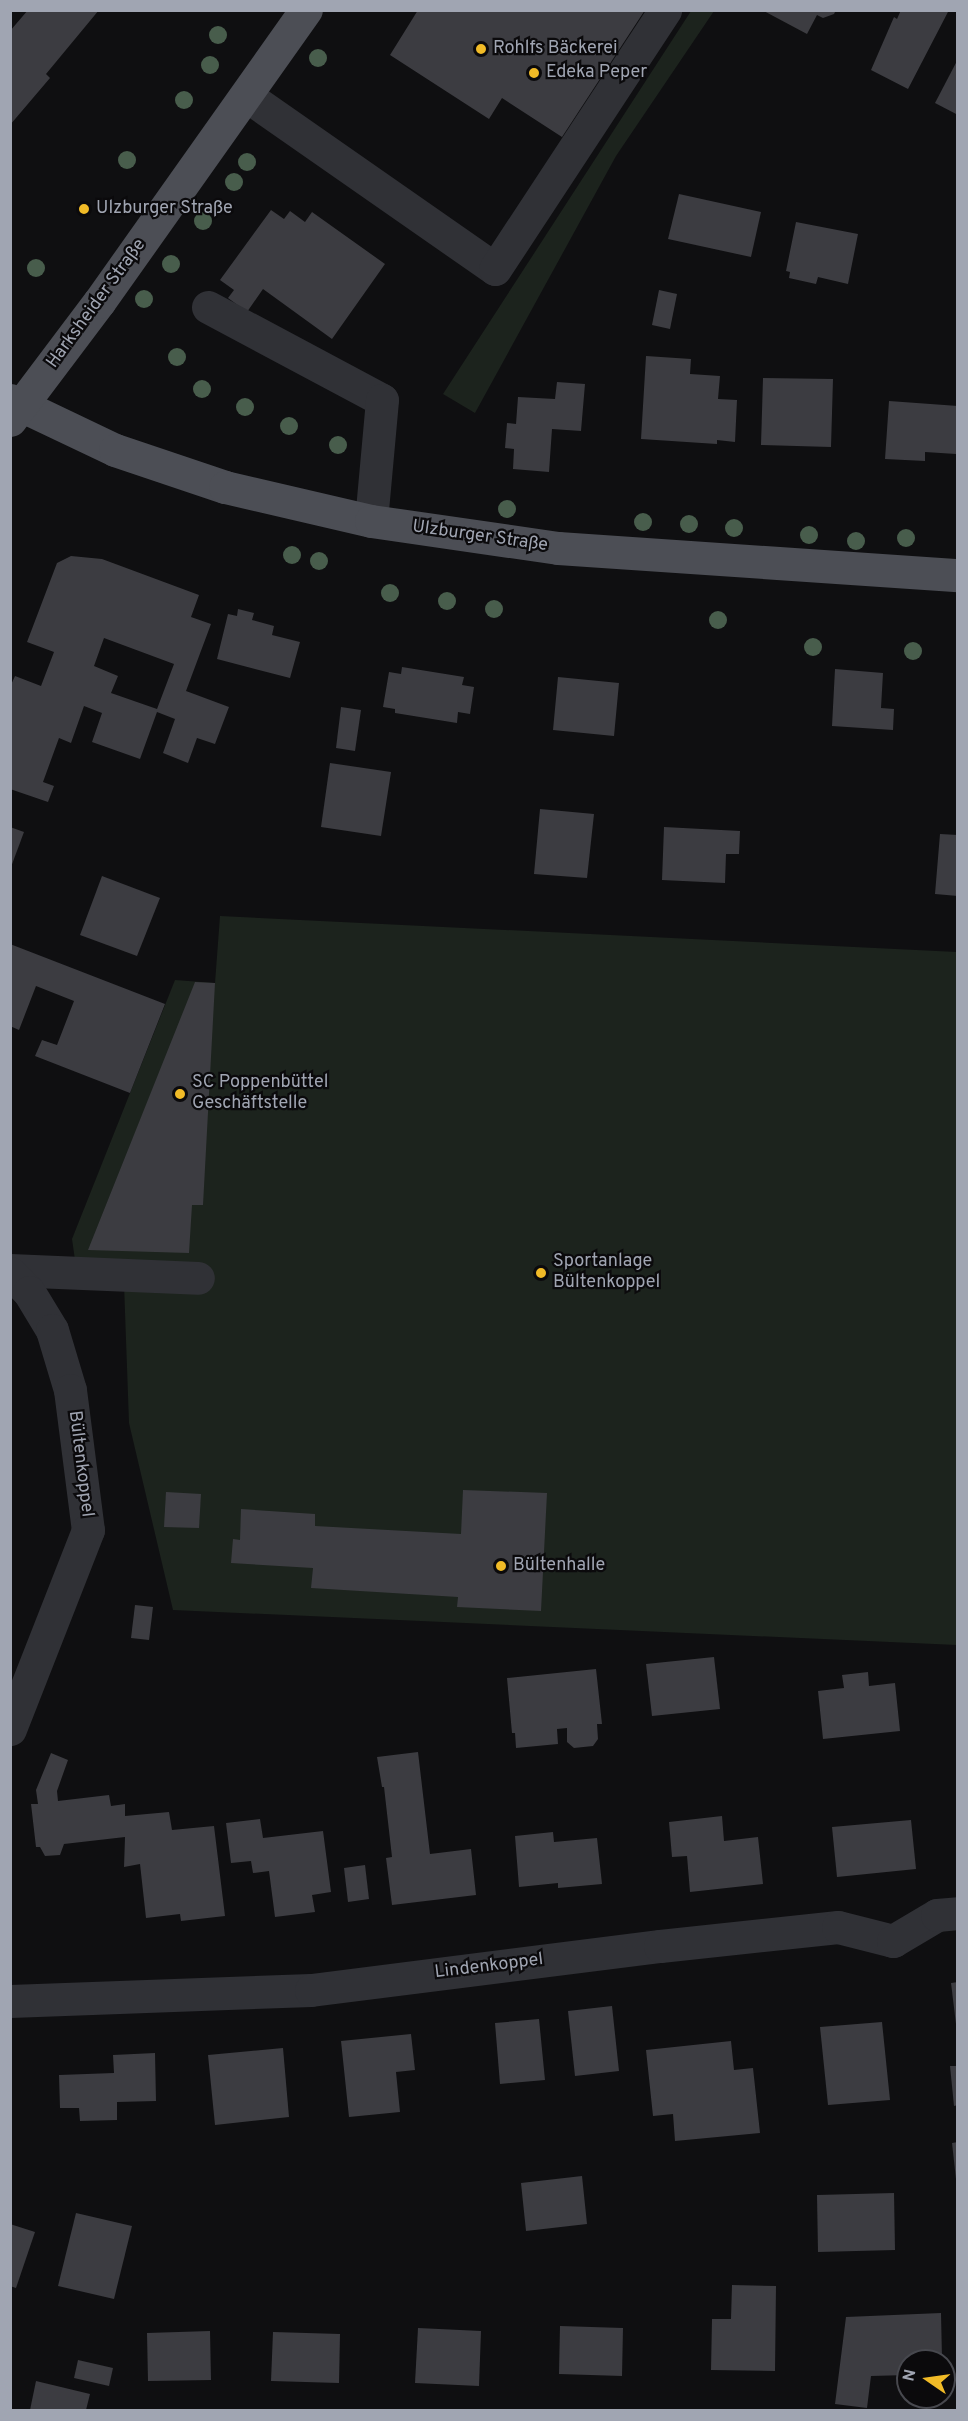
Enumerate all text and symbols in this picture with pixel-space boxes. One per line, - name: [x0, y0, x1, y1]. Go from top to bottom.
- place label: Rohlfs Bäckerei: [493, 38, 618, 60]
- marker: Rohlfs Bäckerei: [474, 42, 488, 56]
- place label: Edeka Peper: [546, 62, 647, 84]
- marker: Edeka Peper: [527, 66, 541, 80]
- place label: Ulzburger Straße: [96, 198, 233, 220]
- marker: Ulzburger Straße: [77, 202, 91, 216]
- street label: Harksheider Straße: [43, 235, 151, 373]
- street label: Ulzburger Straße: [411, 517, 549, 557]
- place label: SC Poppenbüttel Geschäftstelle: [192, 1073, 328, 1116]
- marker: SC Poppenbüttel Geschäftstelle: [173, 1087, 187, 1101]
- place label: Sportanlage Bültenkoppel: [553, 1252, 660, 1294]
- marker: Sportanlage Bültenkoppel: [534, 1266, 548, 1280]
- street label: Bültenkoppel: [63, 1409, 97, 1519]
- place label: Bültenhalle: [513, 1555, 605, 1577]
- marker: Bültenhalle: [494, 1559, 508, 1573]
- street label: Lindenkoppel: [434, 1950, 544, 1984]
- north arrow: [896, 2349, 956, 2409]
- text: N: [899, 2368, 921, 2383]

